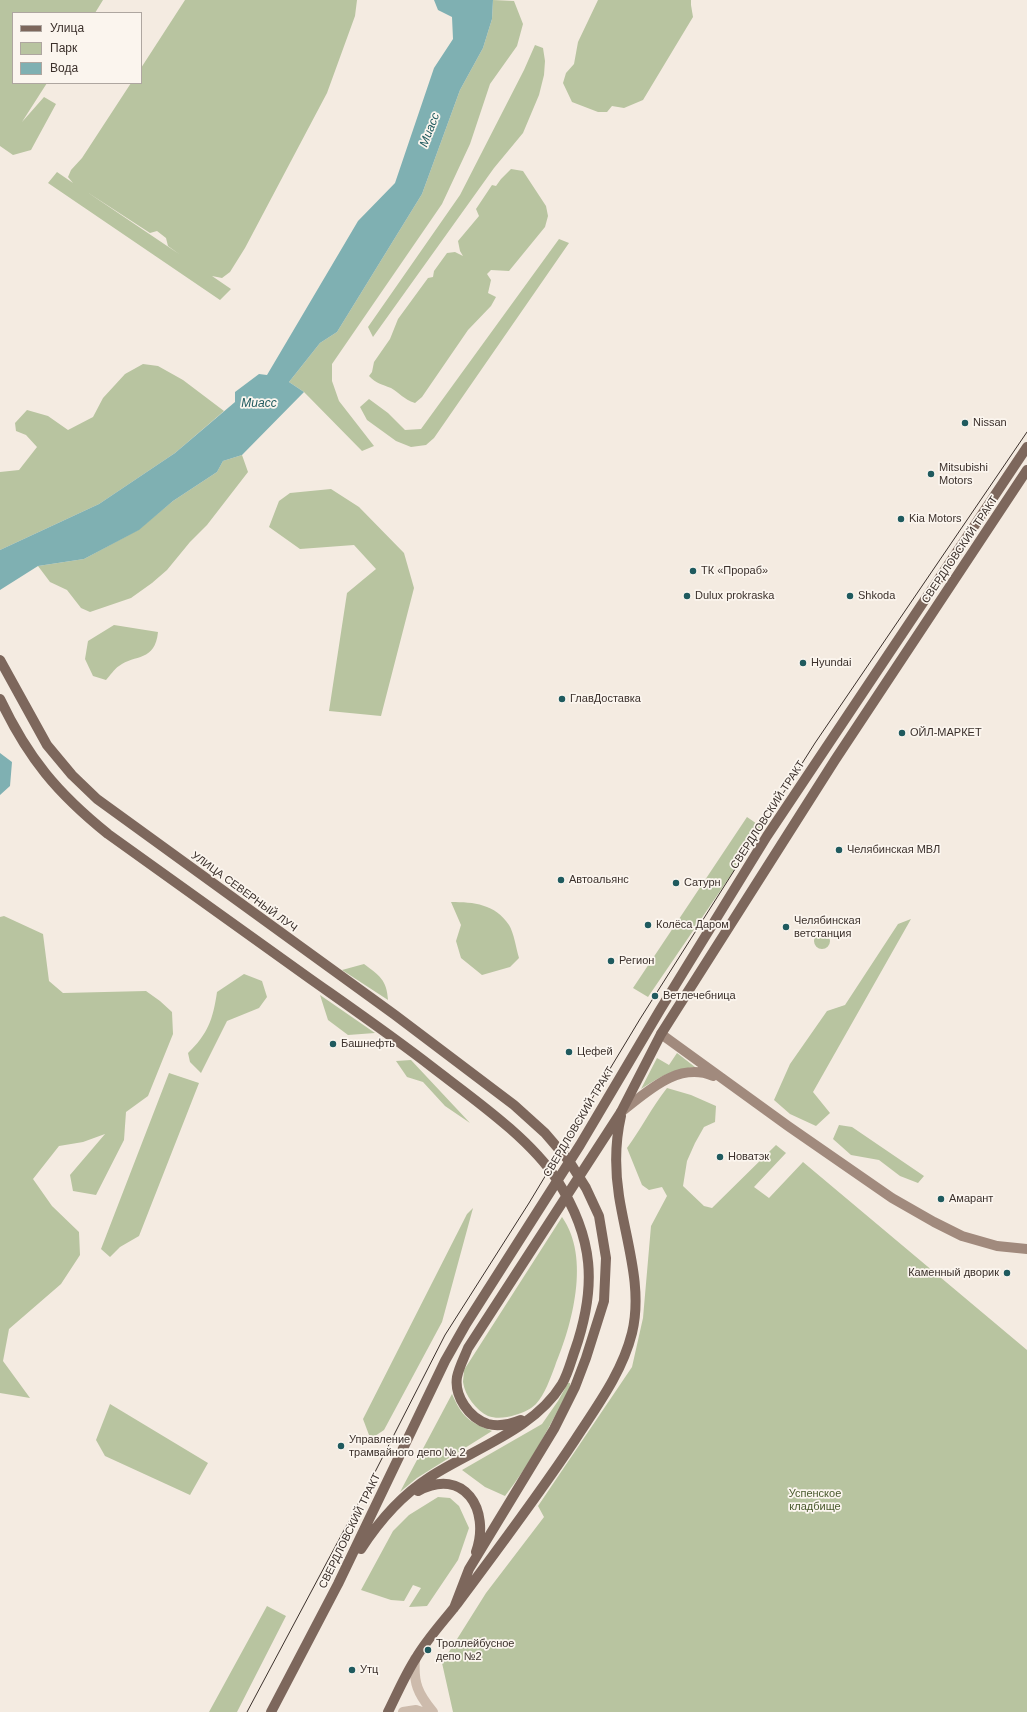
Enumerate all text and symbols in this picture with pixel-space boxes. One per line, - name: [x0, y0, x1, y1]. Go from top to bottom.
- legend: [12, 12, 142, 84]
- text: Улица: [50, 21, 84, 35]
- text: Парк: [50, 41, 77, 55]
- text: Вода: [50, 61, 78, 75]
- water label: Миасс: [417, 111, 443, 149]
- water label: Миасс: [241, 397, 277, 411]
- place label: Nissan: [973, 416, 1007, 430]
- marker: Nissan: [960, 418, 970, 428]
- place label: Mitsubishi Motors: [939, 461, 988, 487]
- marker: Mitsubishi Motors: [926, 469, 936, 479]
- street label: СВЕРДЛОВСКИЙ ТРАКТ: [919, 494, 1001, 606]
- place label: Kia Motors: [909, 512, 962, 526]
- marker: Kia Motors: [896, 514, 906, 524]
- place label: ТК «Прораб»: [701, 564, 768, 578]
- marker: ТК «Прораб»: [688, 566, 698, 576]
- place label: Dulux prokraska: [695, 589, 774, 603]
- place label: Shkoda: [858, 589, 895, 603]
- marker: Dulux prokraska: [682, 591, 692, 601]
- marker: Shkoda: [845, 591, 855, 601]
- place label: Hyundai: [811, 656, 851, 670]
- marker: Hyundai: [798, 658, 808, 668]
- place label: ГлавДоставка: [570, 692, 641, 706]
- marker: ГлавДоставка: [557, 694, 567, 704]
- place label: ОЙЛ-МАРКЕТ: [910, 726, 982, 740]
- marker: ОЙЛ-МАРКЕТ: [897, 728, 907, 738]
- street label: СВЕРДЛОВСКИЙ ТРАКТ: [728, 758, 808, 872]
- place label: Челябинская МВЛ: [847, 843, 940, 857]
- marker: Челябинская МВЛ: [834, 845, 844, 855]
- street label: УЛИЦА СЕВЕРНЫЙ ЛУЧ: [188, 849, 300, 935]
- place label: Автоальянс: [569, 873, 629, 887]
- marker: Автоальянс: [556, 875, 566, 885]
- place label: Сатурн: [684, 876, 721, 890]
- marker: Сатурн: [671, 878, 681, 888]
- place label: Челябинская ветстанция: [794, 914, 861, 940]
- place label: Колёса Даром: [656, 918, 729, 932]
- marker: Колёса Даром: [643, 920, 653, 930]
- marker: Челябинская ветстанция: [781, 922, 791, 932]
- place label: Регион: [619, 954, 654, 968]
- marker: Регион: [606, 956, 616, 966]
- place label: Ветлечебница: [663, 989, 736, 1003]
- marker: Ветлечебница: [650, 991, 660, 1001]
- place label: Башнефть: [341, 1037, 395, 1051]
- marker: Башнефть: [328, 1039, 338, 1049]
- place label: Цефей: [577, 1045, 613, 1059]
- marker: Цефей: [564, 1047, 574, 1057]
- street label: СВЕРДЛОВСКИЙ ТРАКТ: [541, 1064, 617, 1180]
- place label: Новатэк: [728, 1150, 769, 1164]
- marker: Новатэк: [715, 1152, 725, 1162]
- place label: Амарант: [949, 1192, 993, 1206]
- marker: Амарант: [936, 1194, 946, 1204]
- place label: Каменный дворик: [908, 1266, 999, 1280]
- marker: Каменный дворик: [1002, 1268, 1012, 1278]
- place label: Управление трамвайного депо № 2: [349, 1433, 466, 1459]
- marker: Управление трамвайного депо № 2: [336, 1441, 346, 1451]
- street label: СВЕРДЛОВСКИЙ ТРАКТ: [316, 1471, 384, 1591]
- park label: Успенское кладбище: [789, 1487, 841, 1513]
- place label: Троллейбусное депо №2: [436, 1637, 514, 1663]
- marker: Троллейбусное депо №2: [423, 1645, 433, 1655]
- place label: Утц: [360, 1663, 378, 1677]
- marker: Утц: [347, 1665, 357, 1675]

